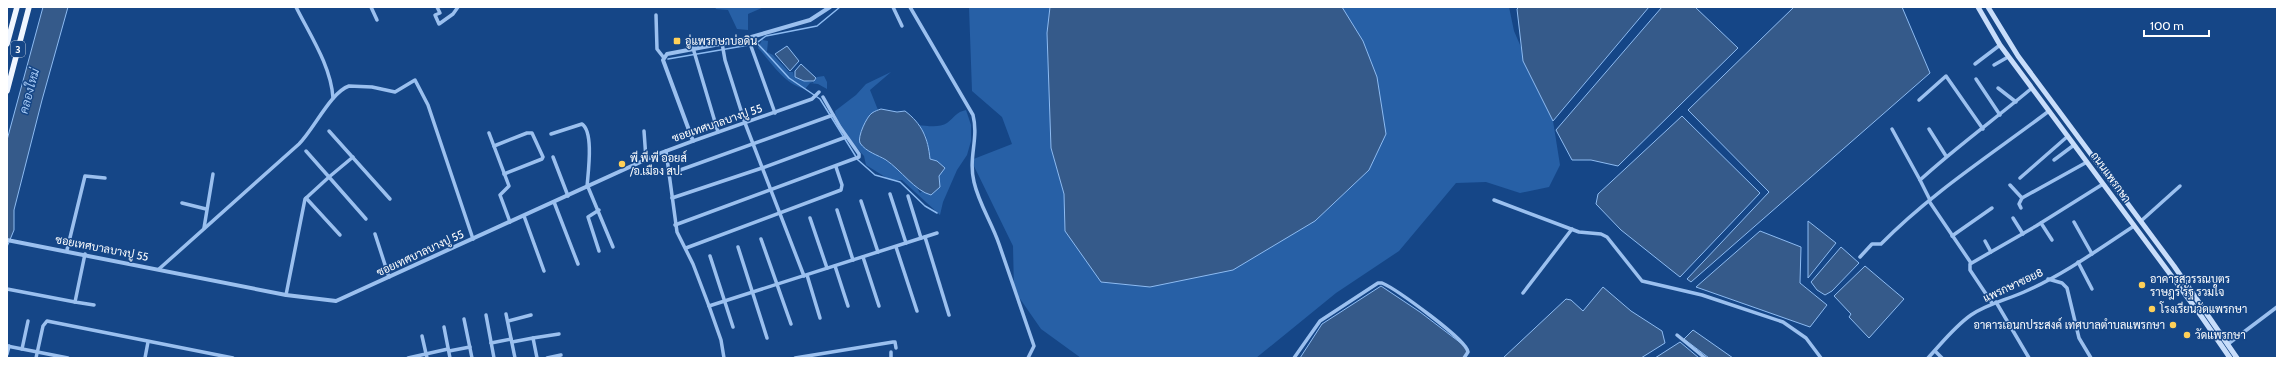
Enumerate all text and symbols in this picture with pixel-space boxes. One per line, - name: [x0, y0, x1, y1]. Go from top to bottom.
- scale bar: [2144, 12, 2209, 38]
- text: 100 m: [2150, 18, 2184, 33]
- place label: อู่แพรกษาบ่อดิน: [685, 34, 757, 49]
- marker: อู่แพรกษาบ่อดิน: [672, 36, 682, 46]
- road number: 3: [11, 41, 25, 57]
- water label: คลองใหม่: [16, 66, 43, 115]
- street label: ซอยเทศบาลบางปู 55: [670, 101, 764, 146]
- street label: ถนนแพรกษา: [2088, 149, 2134, 205]
- place label: พี พี พี ออยส์ /อ.เมือง สป.: [629, 150, 687, 178]
- marker: พี พี พี ออยส์ /อ.เมือง สป.: [617, 159, 627, 169]
- street label: ซอยเทศบาลบางปู 55: [374, 227, 466, 280]
- street label: ซอยเทศบาลบางปู 55: [54, 232, 150, 265]
- street label: แพรกษาซอย8: [1981, 265, 2045, 305]
- place label: อาคารสุวรรณบุตร ราษฎร์ รัฐ รวมใจ: [2150, 272, 2230, 300]
- marker: อาคารสุวรรณบุตร ราษฎร์ รัฐ รวมใจ: [2137, 280, 2147, 290]
- place label: โรงเรียนวัดแพรกษา: [2159, 301, 2247, 316]
- marker: โรงเรียนวัดแพรกษา: [2147, 304, 2157, 314]
- place label: อาคารเอนกประสงค์ เทศบาลตำบลแพรกษา: [1974, 317, 2165, 332]
- marker: อาคารเอนกประสงค์ เทศบาลตำบลแพรกษา: [2168, 320, 2178, 330]
- place label: วัดแพรกษา: [2195, 328, 2246, 342]
- marker: วัดแพรกษา: [2182, 330, 2192, 340]

